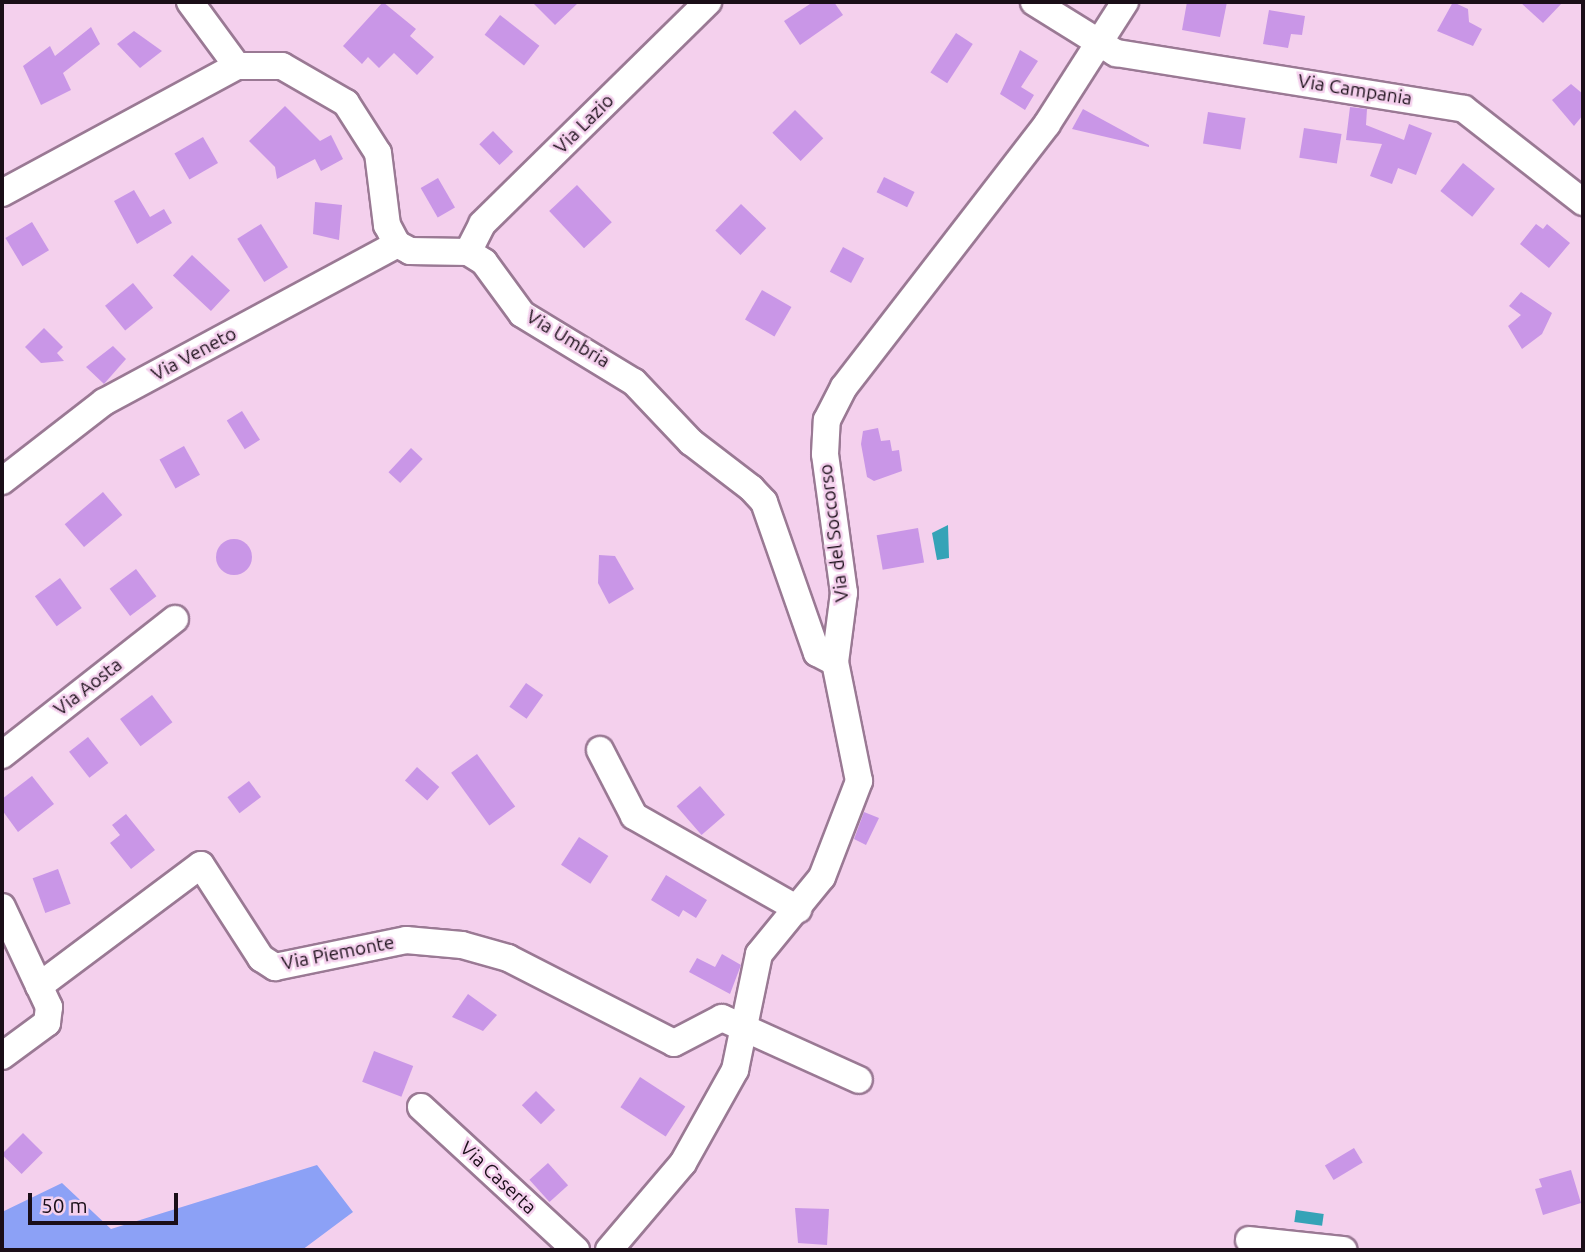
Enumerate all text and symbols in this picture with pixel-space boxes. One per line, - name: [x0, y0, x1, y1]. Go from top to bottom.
- street label: Via Campania: [1296, 70, 1414, 110]
- street label: Via Lazio: [549, 89, 619, 159]
- street label: Via Umbria: [522, 305, 614, 373]
- street label: Via Veneto: [148, 322, 240, 386]
- street label: Via del Soccorso: [814, 463, 854, 603]
- street label: Via Aosta: [49, 653, 127, 721]
- street label: Via Piemonte: [280, 931, 396, 975]
- street label: Via Caserta: [455, 1137, 541, 1219]
- scale bar: [32, 1178, 182, 1222]
- text: 50 m: [41, 1193, 88, 1217]

